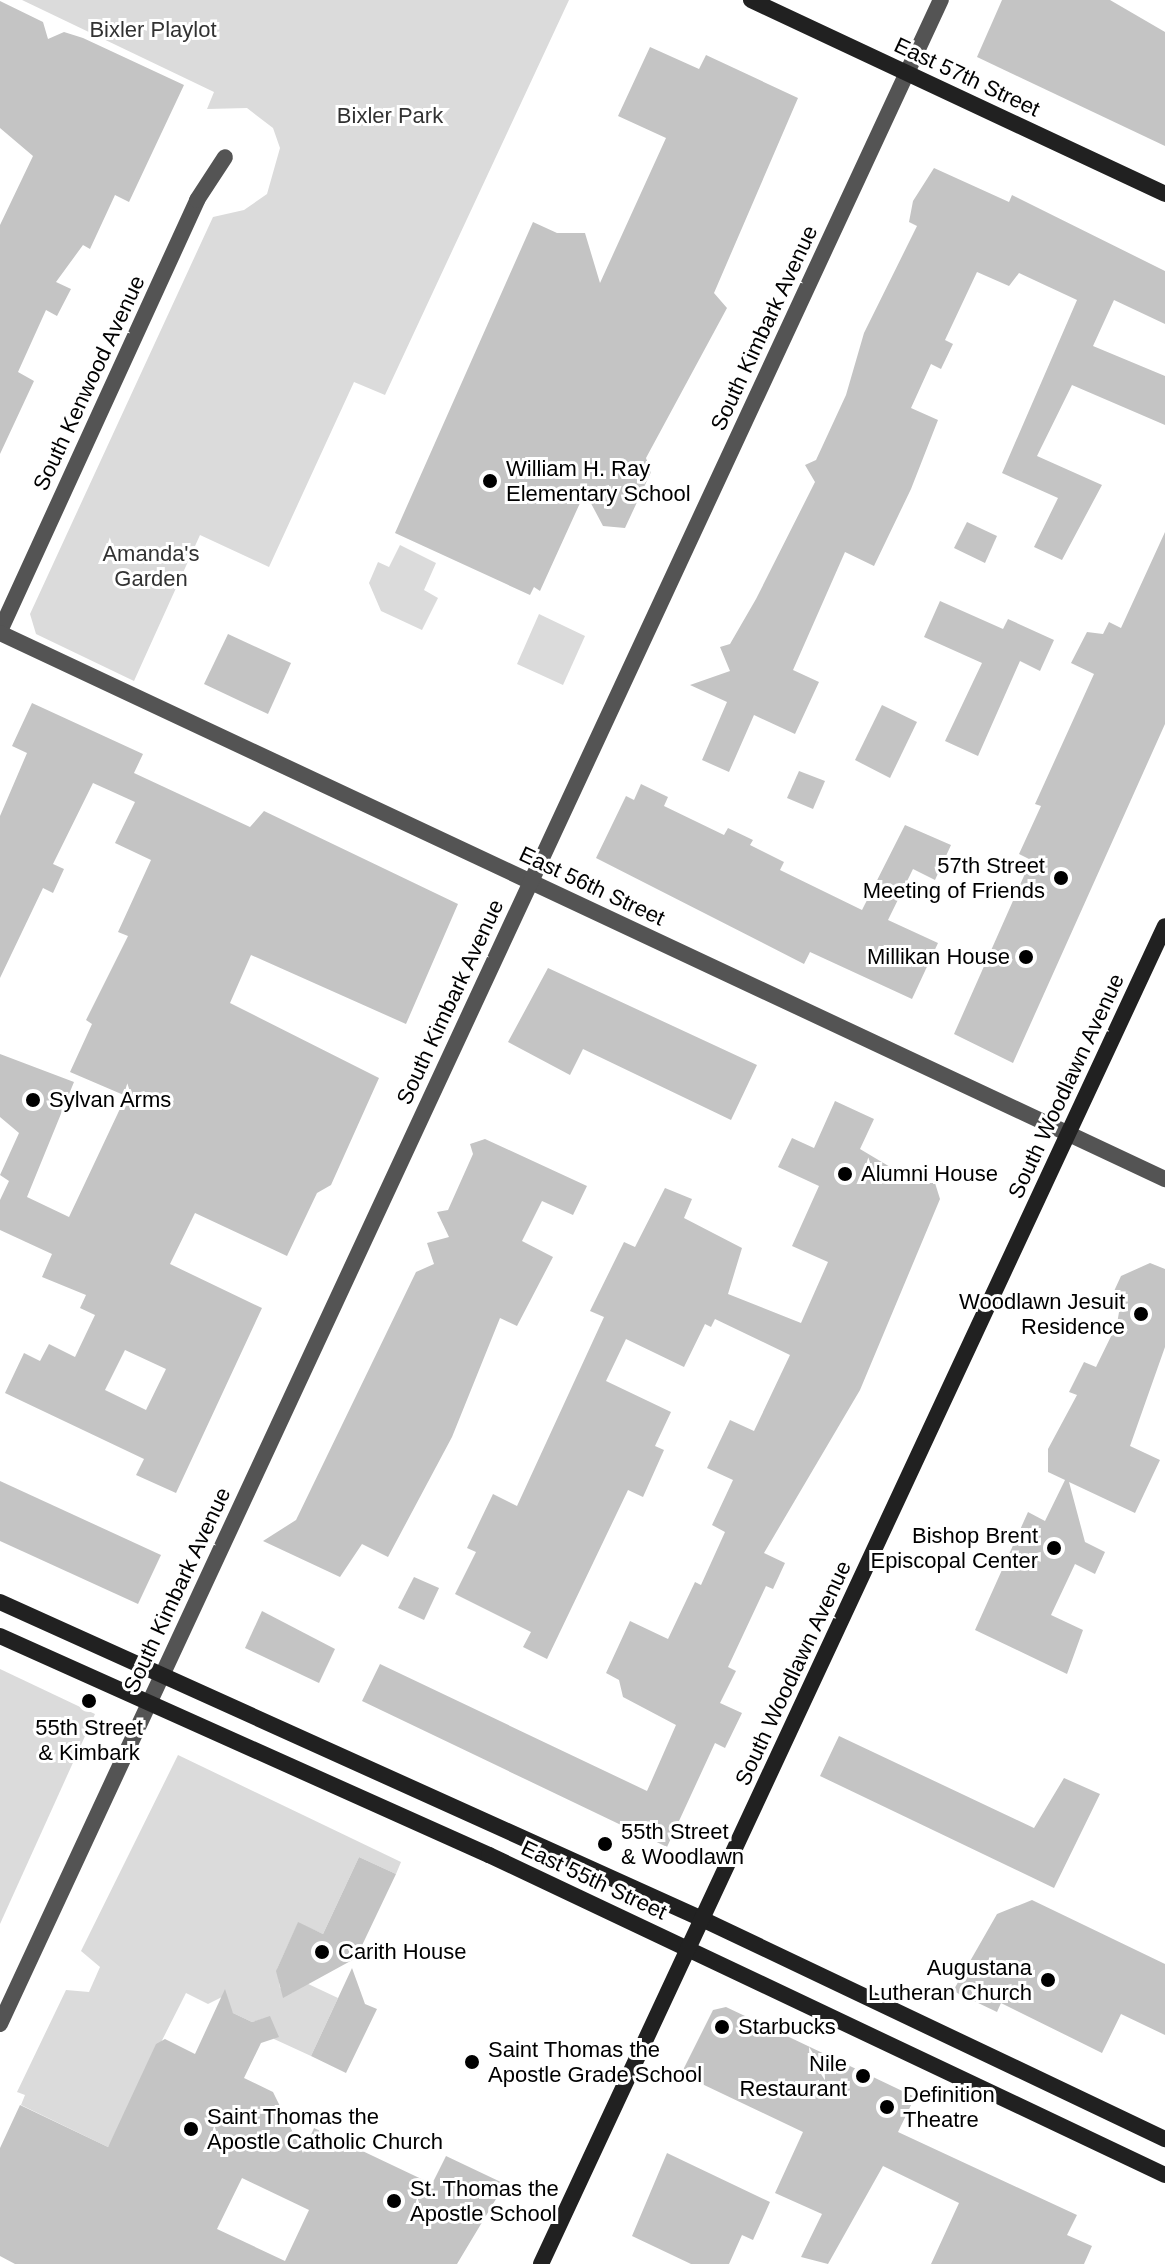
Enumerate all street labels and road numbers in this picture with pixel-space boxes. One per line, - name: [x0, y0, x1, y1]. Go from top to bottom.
- street label: East 57th Street: [890, 32, 1044, 122]
- street label: South Kimbark Avenue: [705, 221, 823, 435]
- street label: South Kenwood Avenue: [27, 271, 151, 495]
- street label: East 56th Street: [515, 841, 669, 931]
- street label: South Kimbark Avenue: [391, 895, 509, 1109]
- street label: South Woodlawn Avenue: [1002, 969, 1130, 1203]
- street label: South Kimbark Avenue: [118, 1483, 236, 1697]
- street label: South Woodlawn Avenue: [729, 1556, 857, 1790]
- street label: East 55th Street: [517, 1835, 671, 1925]

